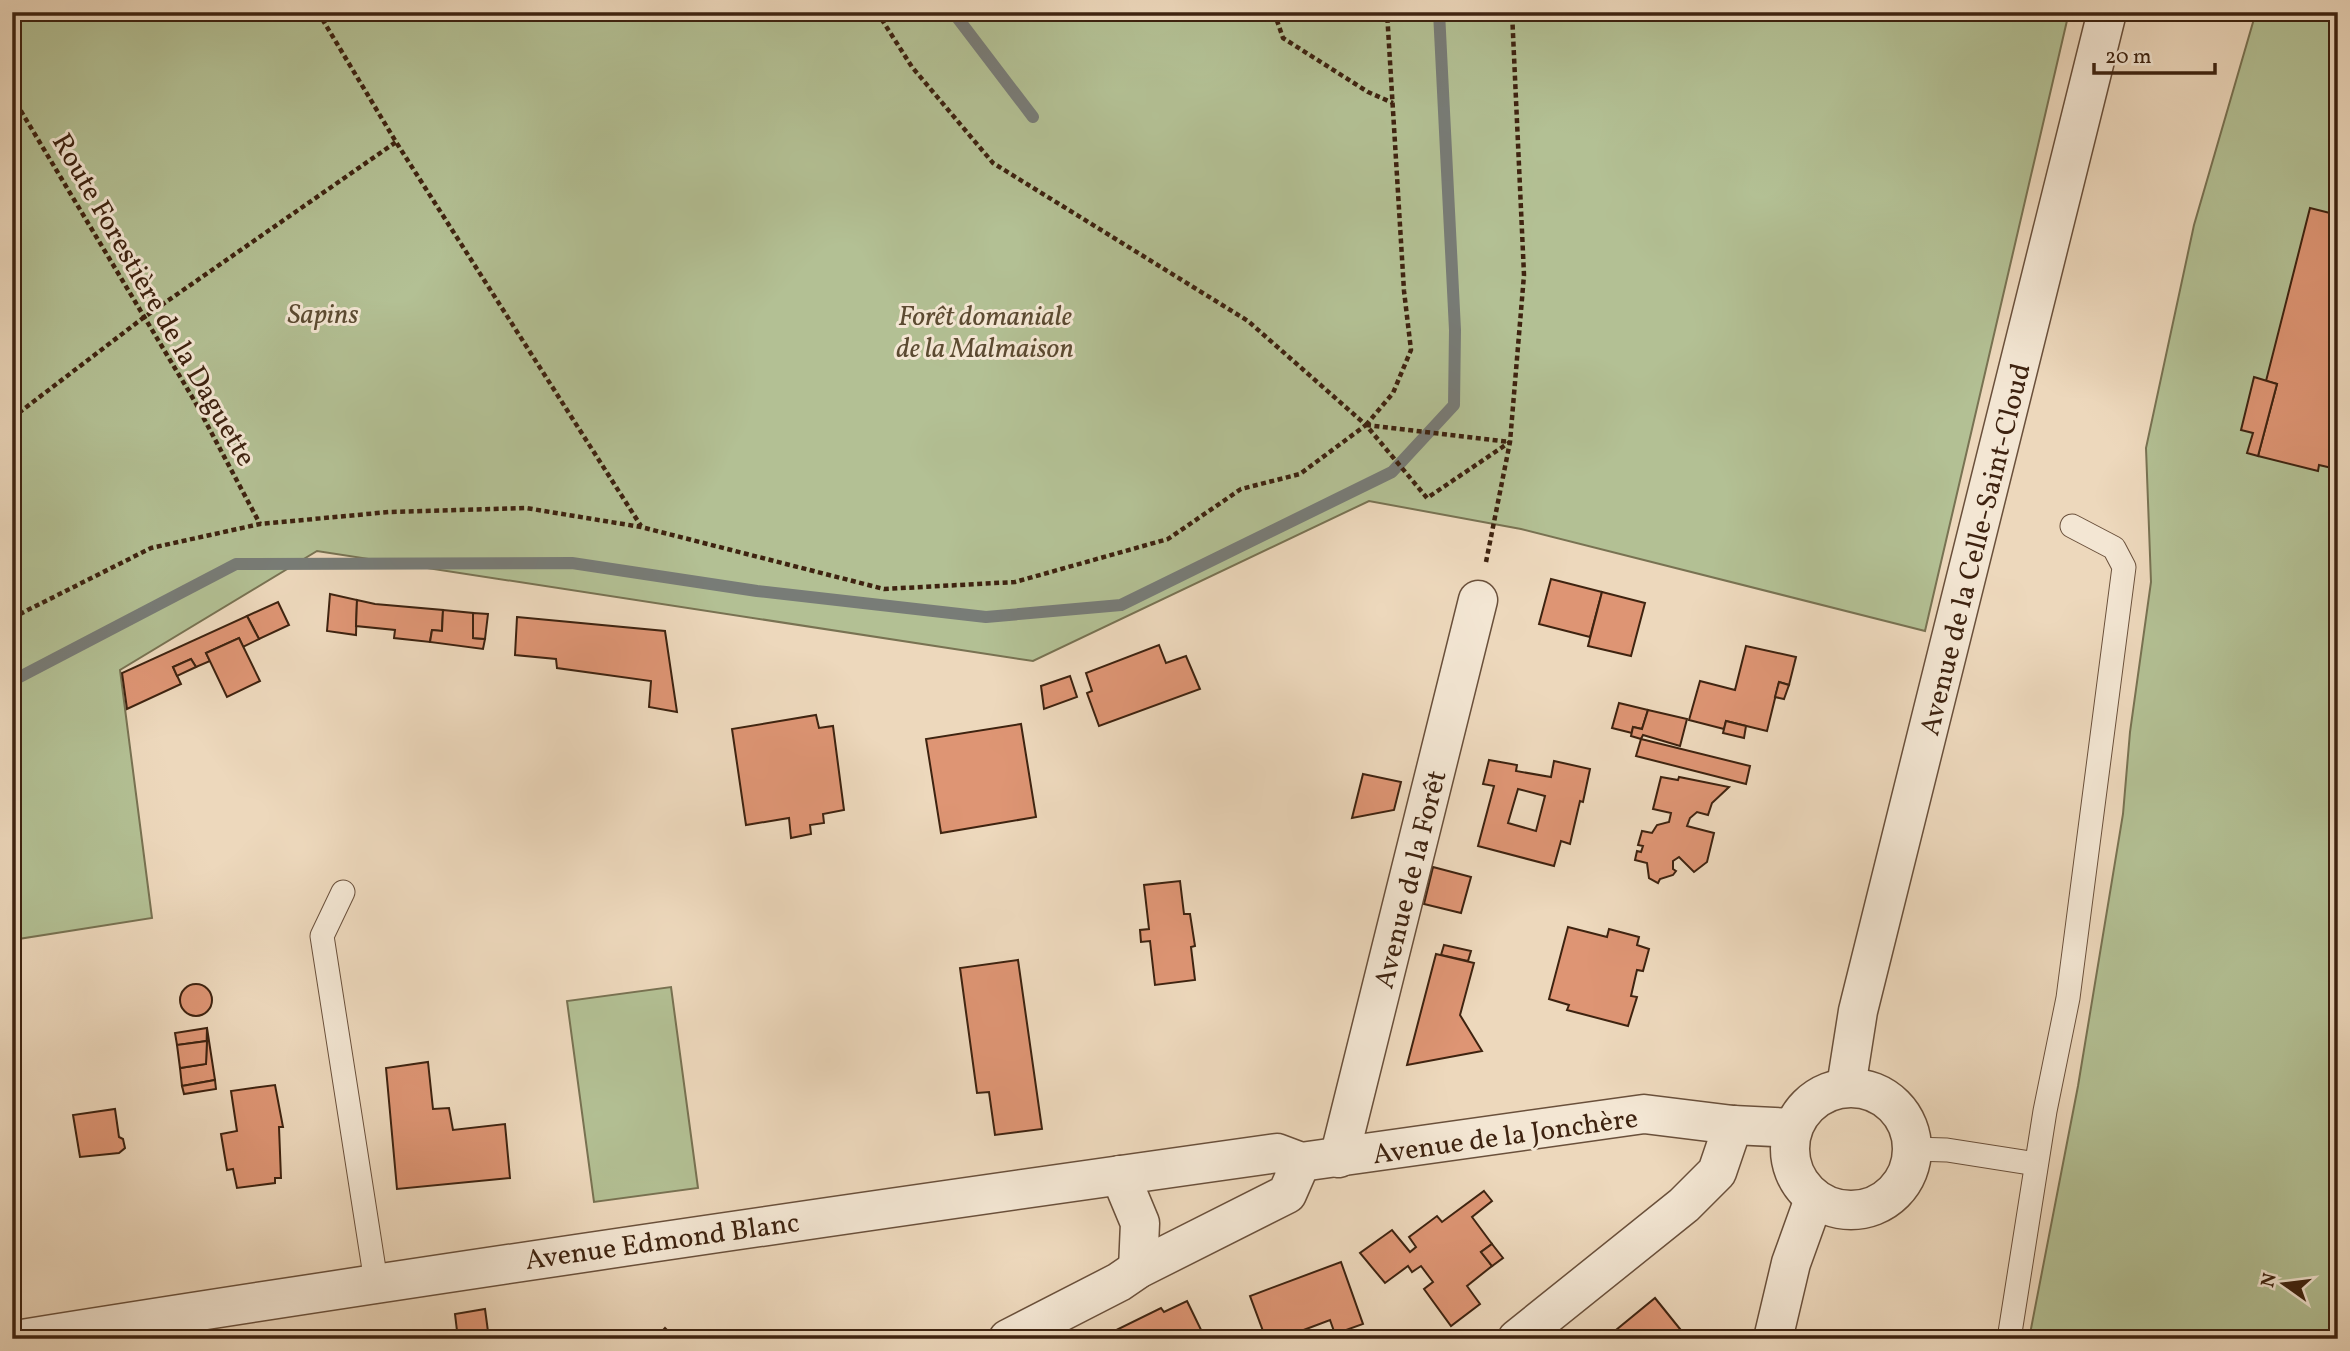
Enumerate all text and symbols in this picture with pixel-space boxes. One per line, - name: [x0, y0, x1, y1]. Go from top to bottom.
- scale bar: [2094, 32, 2215, 76]
- text: 20 m: [2105, 43, 2151, 72]
- street label: Route Forestière de la Daguette: [41, 127, 264, 474]
- park label: Sapins: [288, 296, 358, 335]
- park label: Forêt domaniale de la Malmaison: [896, 298, 1074, 369]
- street label: Avenue de la Celle-Saint-Cloud: [1911, 359, 2042, 740]
- street label: Avenue de la Forêt: [1365, 766, 1457, 993]
- street label: Avenue de la Jonchère: [1370, 1100, 1640, 1175]
- street label: Avenue Edmond Blanc: [523, 1204, 802, 1281]
- north arrow: [2248, 1250, 2318, 1320]
- text: N: [2255, 1270, 2284, 1290]

